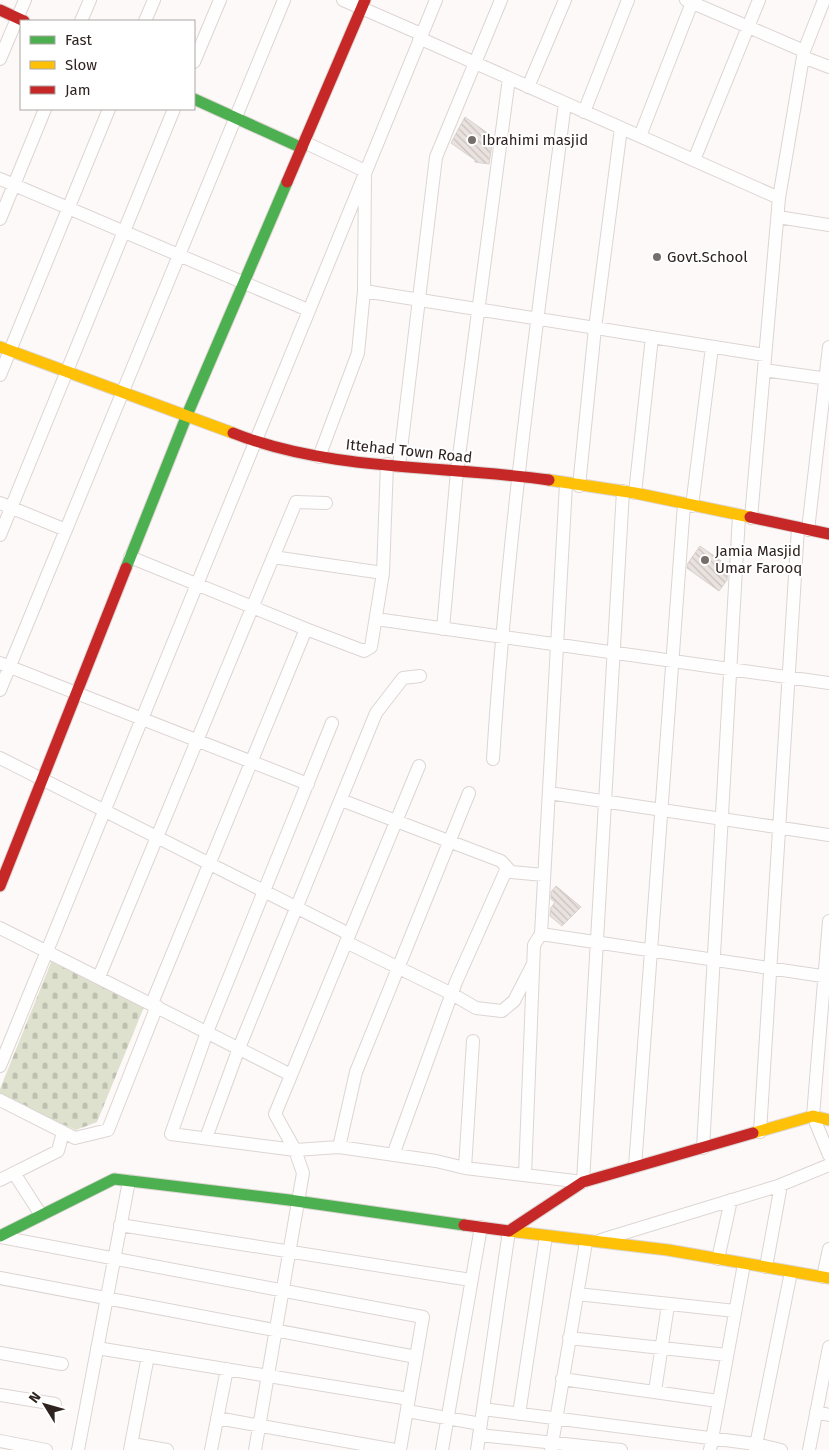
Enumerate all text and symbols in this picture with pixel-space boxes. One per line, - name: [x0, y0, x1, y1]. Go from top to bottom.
- legend: [20, 20, 195, 110]
- text: Fast: [65, 31, 92, 49]
- text: Slow: [65, 56, 97, 74]
- text: Jam: [65, 81, 91, 99]
- place label: Ibrahimi masjid: [482, 131, 588, 149]
- marker: Ibrahimi masjid: [466, 134, 478, 146]
- place label: Govt.School: [667, 248, 748, 266]
- marker: Govt.School: [651, 251, 663, 263]
- street label: Ittehad Town Road: [345, 435, 473, 467]
- place label: Jamia Masjid Umar Farooq: [715, 542, 802, 577]
- marker: Jamia Masjid Umar Farooq: [699, 554, 711, 566]
- north arrow: [20, 1380, 70, 1430]
- text: N: [25, 1389, 45, 1406]

